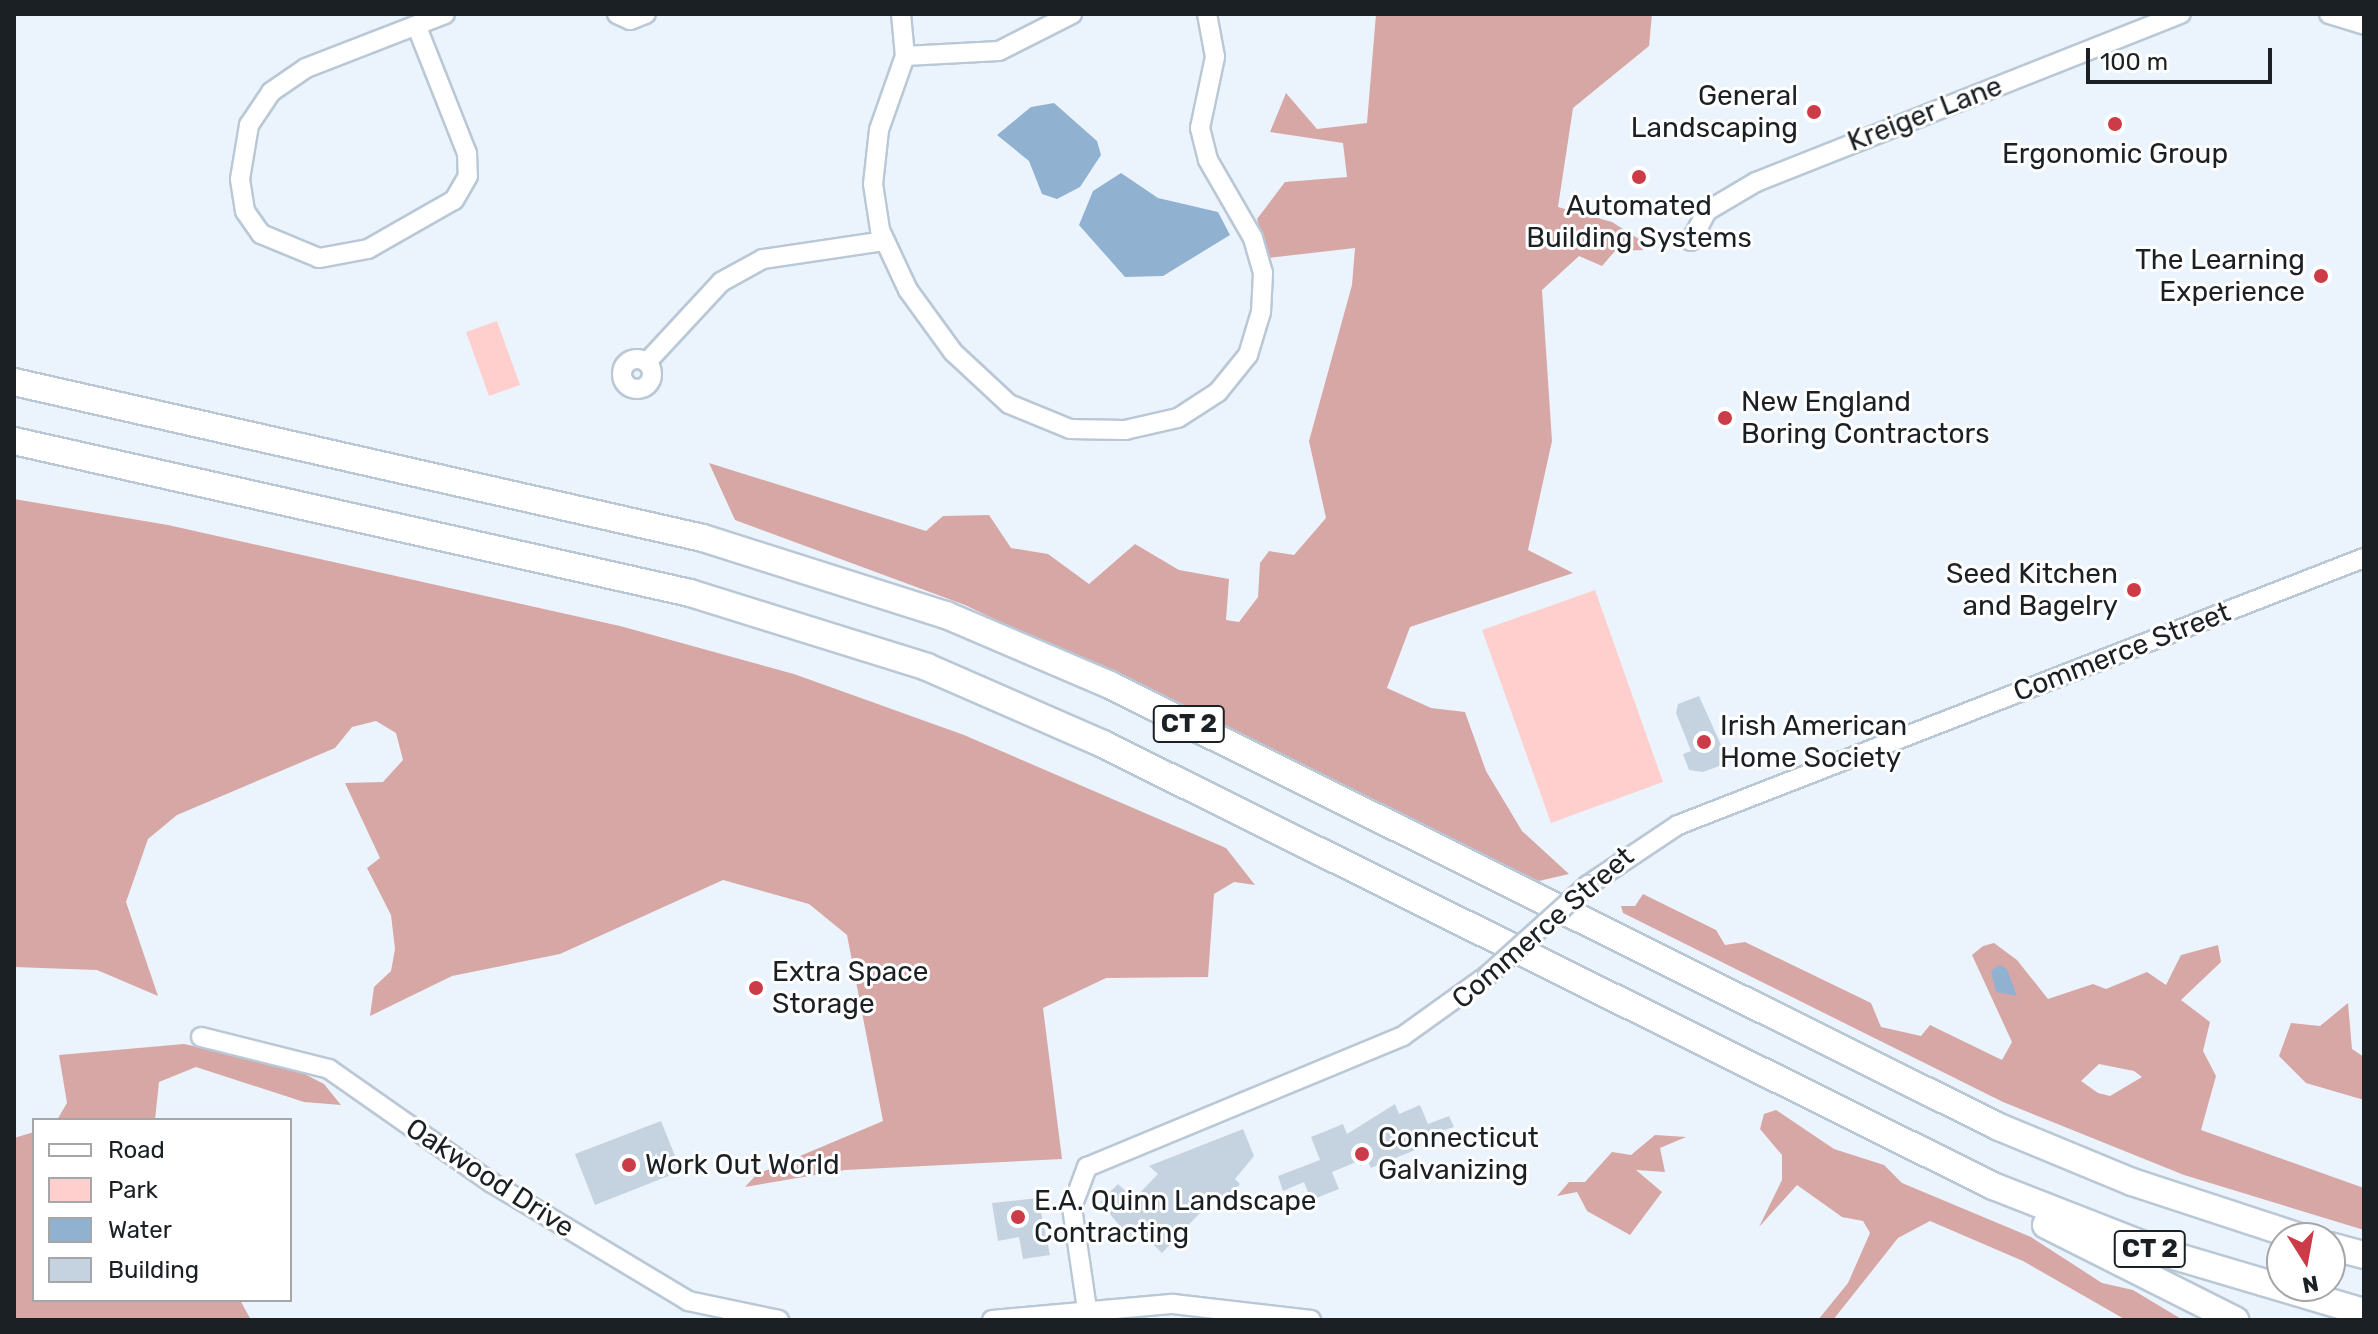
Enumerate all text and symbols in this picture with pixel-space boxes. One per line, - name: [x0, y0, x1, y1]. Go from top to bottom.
- scale bar: [2090, 32, 2276, 82]
- text: 100 m: [2100, 48, 2168, 76]
- street label: Kreiger Lane: [1843, 69, 2007, 159]
- place label: General Landscaping: [1631, 79, 1798, 145]
- marker: General Landscaping: [1805, 103, 1823, 121]
- marker: Ergonomic Group: [2106, 115, 2124, 133]
- place label: Ergonomic Group: [2002, 137, 2228, 171]
- marker: Automated Building Systems: [1630, 168, 1648, 186]
- place label: Automated Building Systems: [1526, 189, 1752, 255]
- place label: The Learning Experience: [2135, 243, 2305, 309]
- marker: The Learning Experience: [2312, 267, 2330, 285]
- place label: New England Boring Contractors: [1741, 385, 1989, 451]
- marker: New England Boring Contractors: [1716, 409, 1734, 427]
- place label: Seed Kitchen and Bagelry: [1946, 557, 2118, 623]
- marker: Seed Kitchen and Bagelry: [2125, 581, 2143, 599]
- street label: Commerce Street: [2009, 595, 2235, 709]
- road number: CT 2: [1151, 702, 1227, 746]
- place label: Irish American Home Society: [1720, 709, 1908, 775]
- marker: Irish American Home Society: [1695, 733, 1713, 751]
- street label: Commerce Street: [1445, 840, 1641, 1016]
- place label: Extra Space Storage: [772, 955, 928, 1021]
- marker: Extra Space Storage: [747, 979, 765, 997]
- street label: Oakwood Drive: [400, 1111, 580, 1245]
- legend: [32, 1118, 292, 1302]
- place label: Connecticut Galvanizing: [1378, 1121, 1539, 1187]
- text: Road: [108, 1136, 165, 1164]
- marker: Connecticut Galvanizing: [1353, 1145, 1371, 1163]
- place label: Work Out World: [645, 1148, 841, 1182]
- marker: Work Out World: [620, 1156, 638, 1174]
- text: Park: [108, 1176, 158, 1204]
- place label: E.A. Quinn Landscape Contracting: [1034, 1184, 1316, 1250]
- marker: E.A. Quinn Landscape Contracting: [1009, 1208, 1027, 1226]
- text: Water: [108, 1216, 172, 1244]
- north arrow: [2266, 1222, 2346, 1302]
- road number: CT 2: [2112, 1227, 2188, 1271]
- text: Building: [108, 1256, 199, 1284]
- text: N: [2300, 1269, 2321, 1299]

